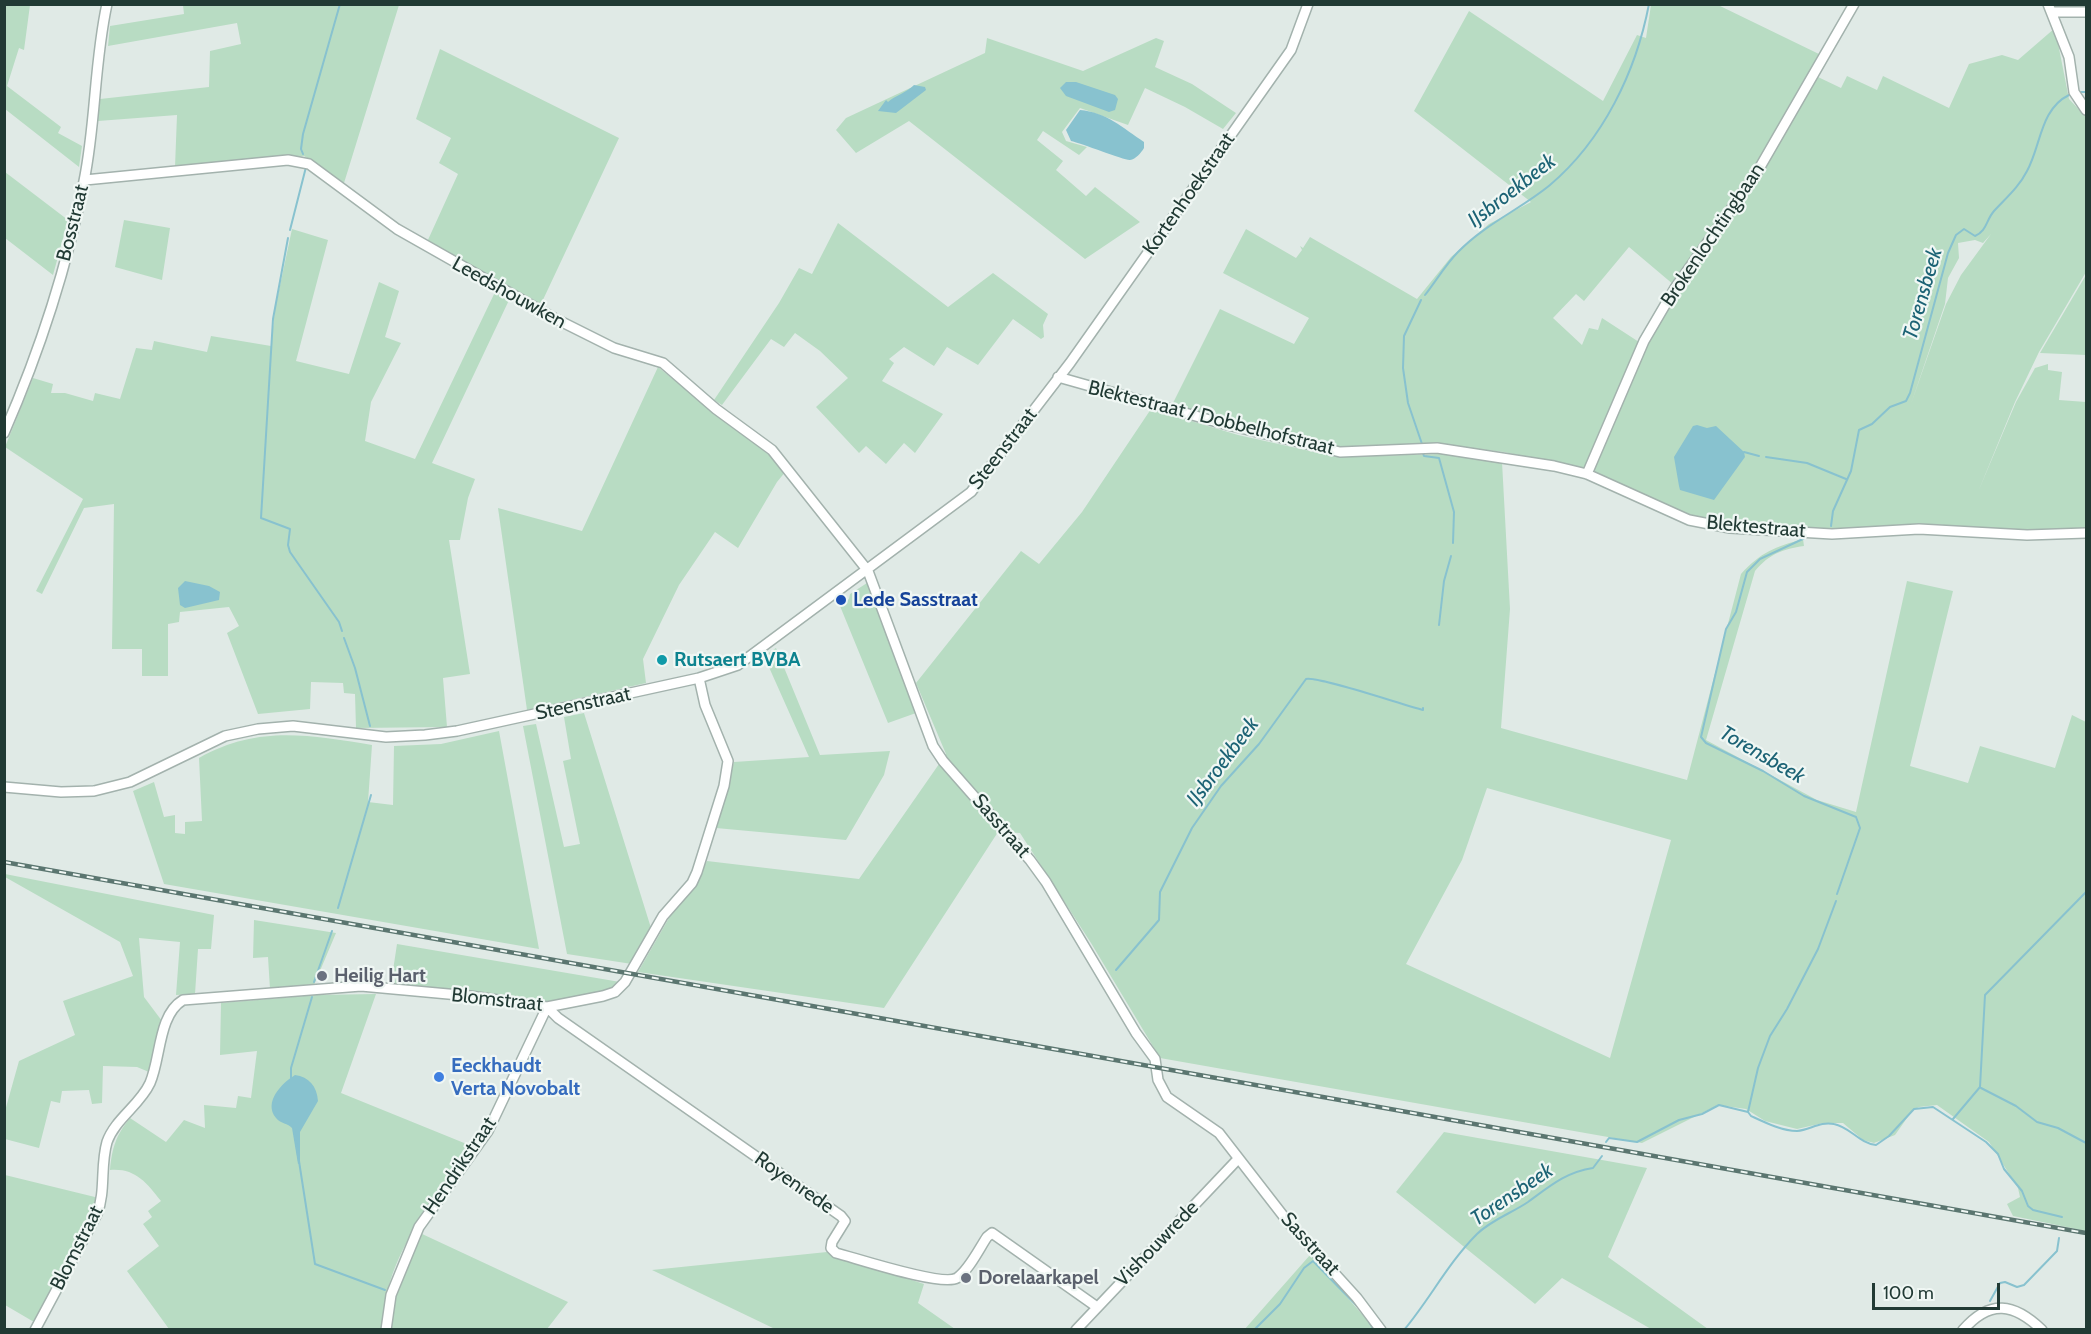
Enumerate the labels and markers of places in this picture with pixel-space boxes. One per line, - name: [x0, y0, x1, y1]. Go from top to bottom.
- place label: Lede Sasstraat: [853, 588, 978, 612]
- marker: Lede Sasstraat: [834, 593, 848, 607]
- place label: Rutsaert BVBA: [674, 648, 800, 672]
- marker: Rutsaert BVBA: [655, 653, 669, 667]
- place label: Heilig Hart: [334, 964, 426, 988]
- marker: Heilig Hart: [315, 969, 329, 983]
- place label: Eeckhaudt Verta Novobalt: [451, 1054, 580, 1101]
- marker: Eeckhaudt Verta Novobalt: [432, 1070, 446, 1084]
- place label: Dorelaarkapel: [978, 1266, 1099, 1290]
- marker: Dorelaarkapel: [959, 1271, 973, 1285]

